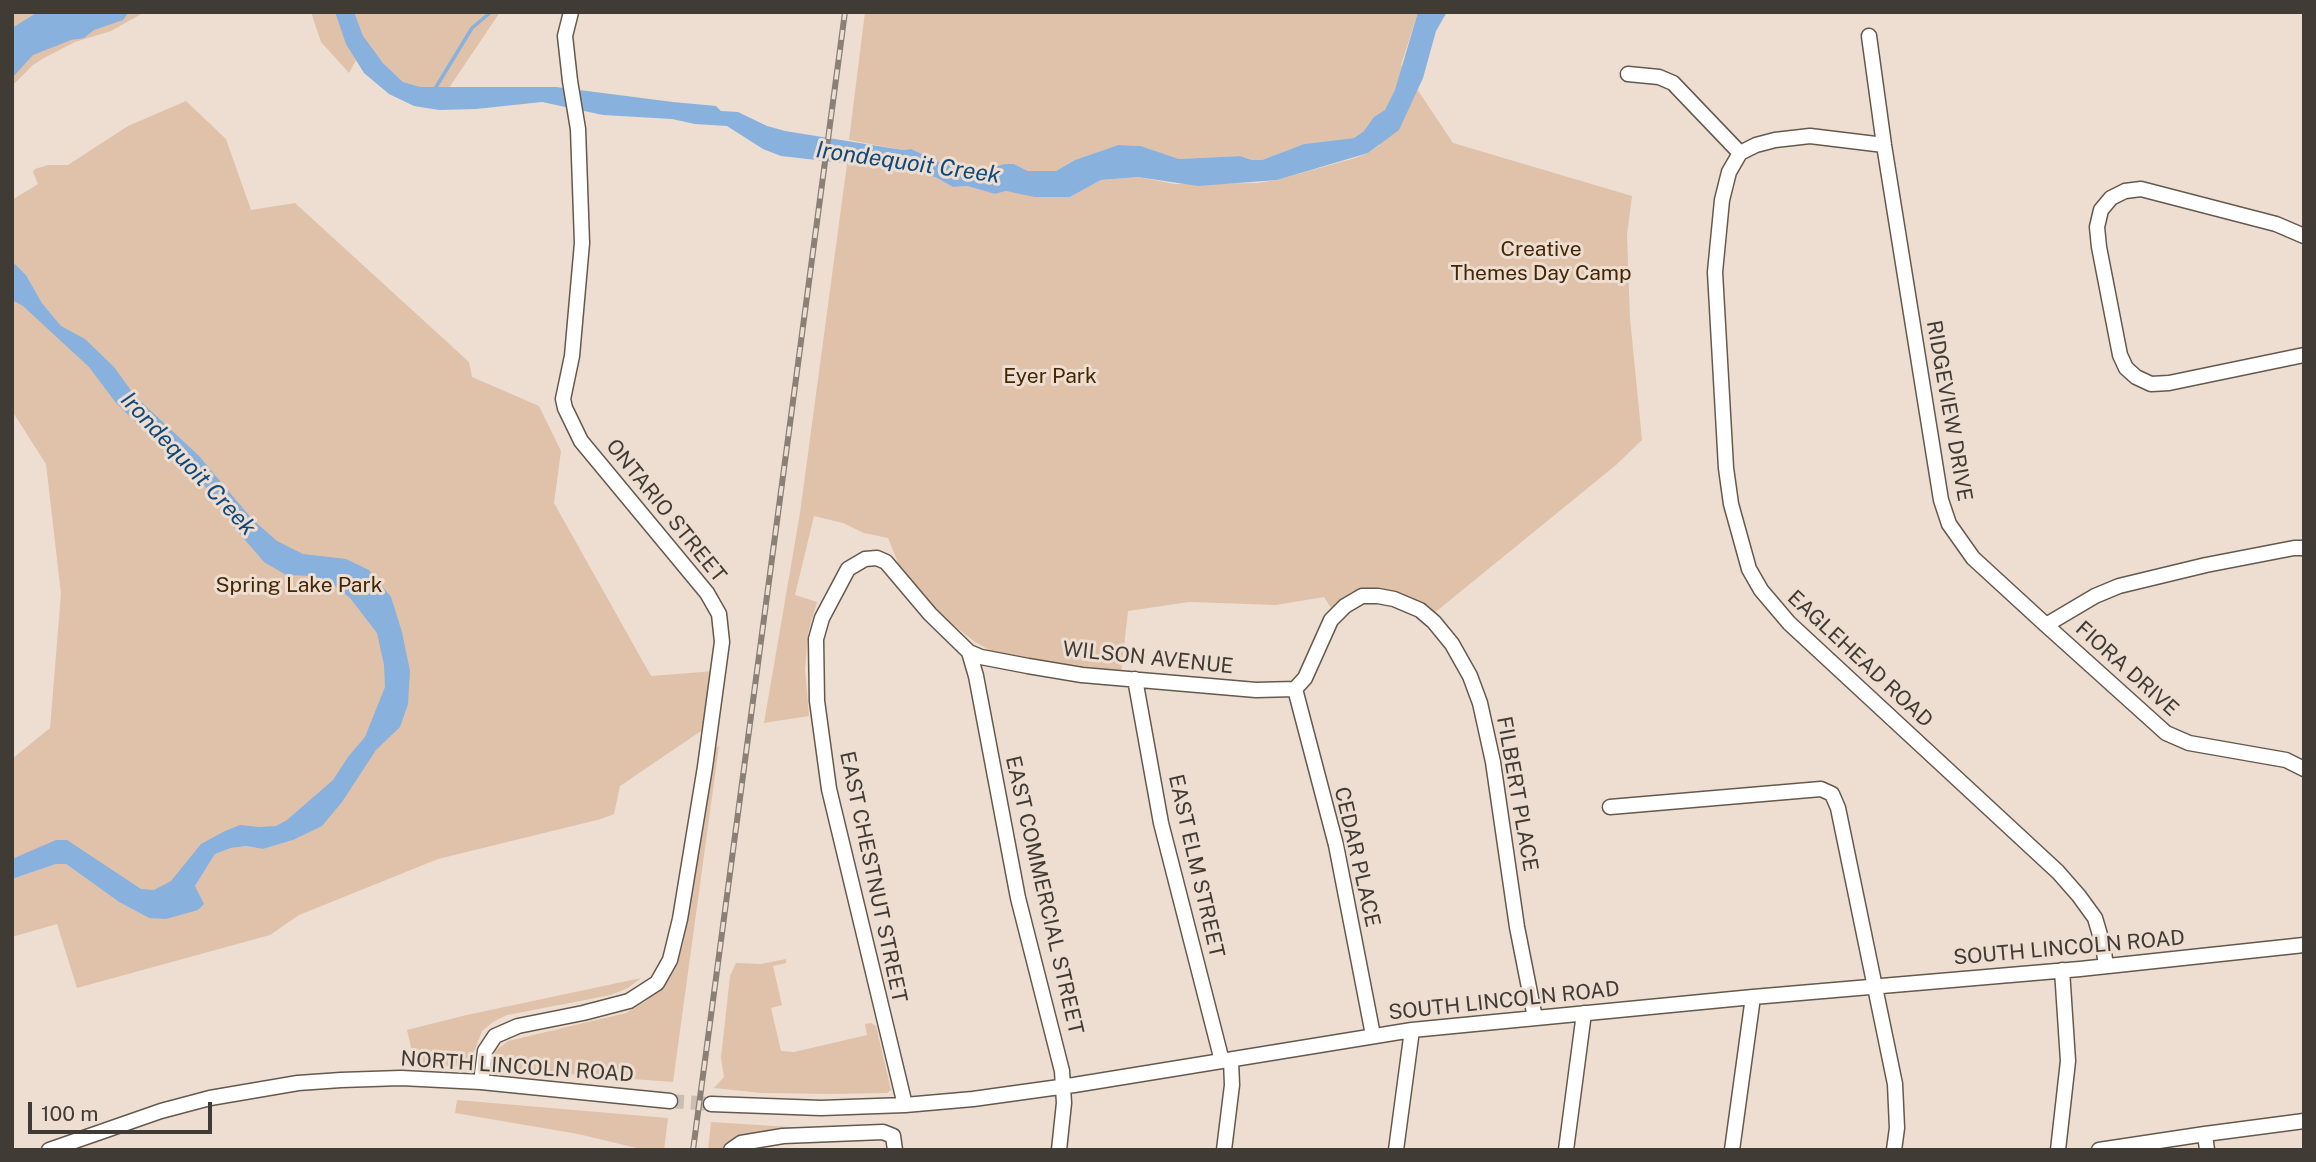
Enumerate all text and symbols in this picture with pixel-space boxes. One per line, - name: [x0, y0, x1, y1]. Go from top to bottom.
- water label: Irondequoit Creek: [814, 136, 1002, 190]
- park label: Creative Themes Day Camp: [1451, 237, 1631, 287]
- street label: RIDGEVIEW DRIVE: [1921, 319, 1977, 503]
- park label: Eyer Park: [1003, 364, 1097, 390]
- water label: Irondequoit Creek: [114, 387, 262, 541]
- street label: ONTARIO STREET: [601, 434, 731, 588]
- park label: Spring Lake Park: [216, 573, 382, 599]
- street label: EAGLEHEAD ROAD: [1782, 585, 1938, 733]
- street label: FIORA DRIVE: [2070, 616, 2184, 722]
- street label: WILSON AVENUE: [1061, 636, 1235, 680]
- street label: FILBERT PLACE: [1491, 715, 1543, 873]
- street label: EAST CHESTNUT STREET: [834, 749, 912, 1005]
- street label: EAST COMMERCIAL STREET: [1000, 753, 1088, 1037]
- street label: EAST ELM STREET: [1163, 772, 1229, 960]
- street label: CEDAR PLACE: [1329, 784, 1385, 930]
- street label: SOUTH LINCOLN ROAD: [1952, 925, 2186, 971]
- street label: SOUTH LINCOLN ROAD: [1387, 976, 1621, 1026]
- street label: NORTH LINCOLN ROAD: [399, 1046, 635, 1088]
- scale bar: [32, 1088, 215, 1132]
- text: 100 m: [41, 1101, 98, 1126]

